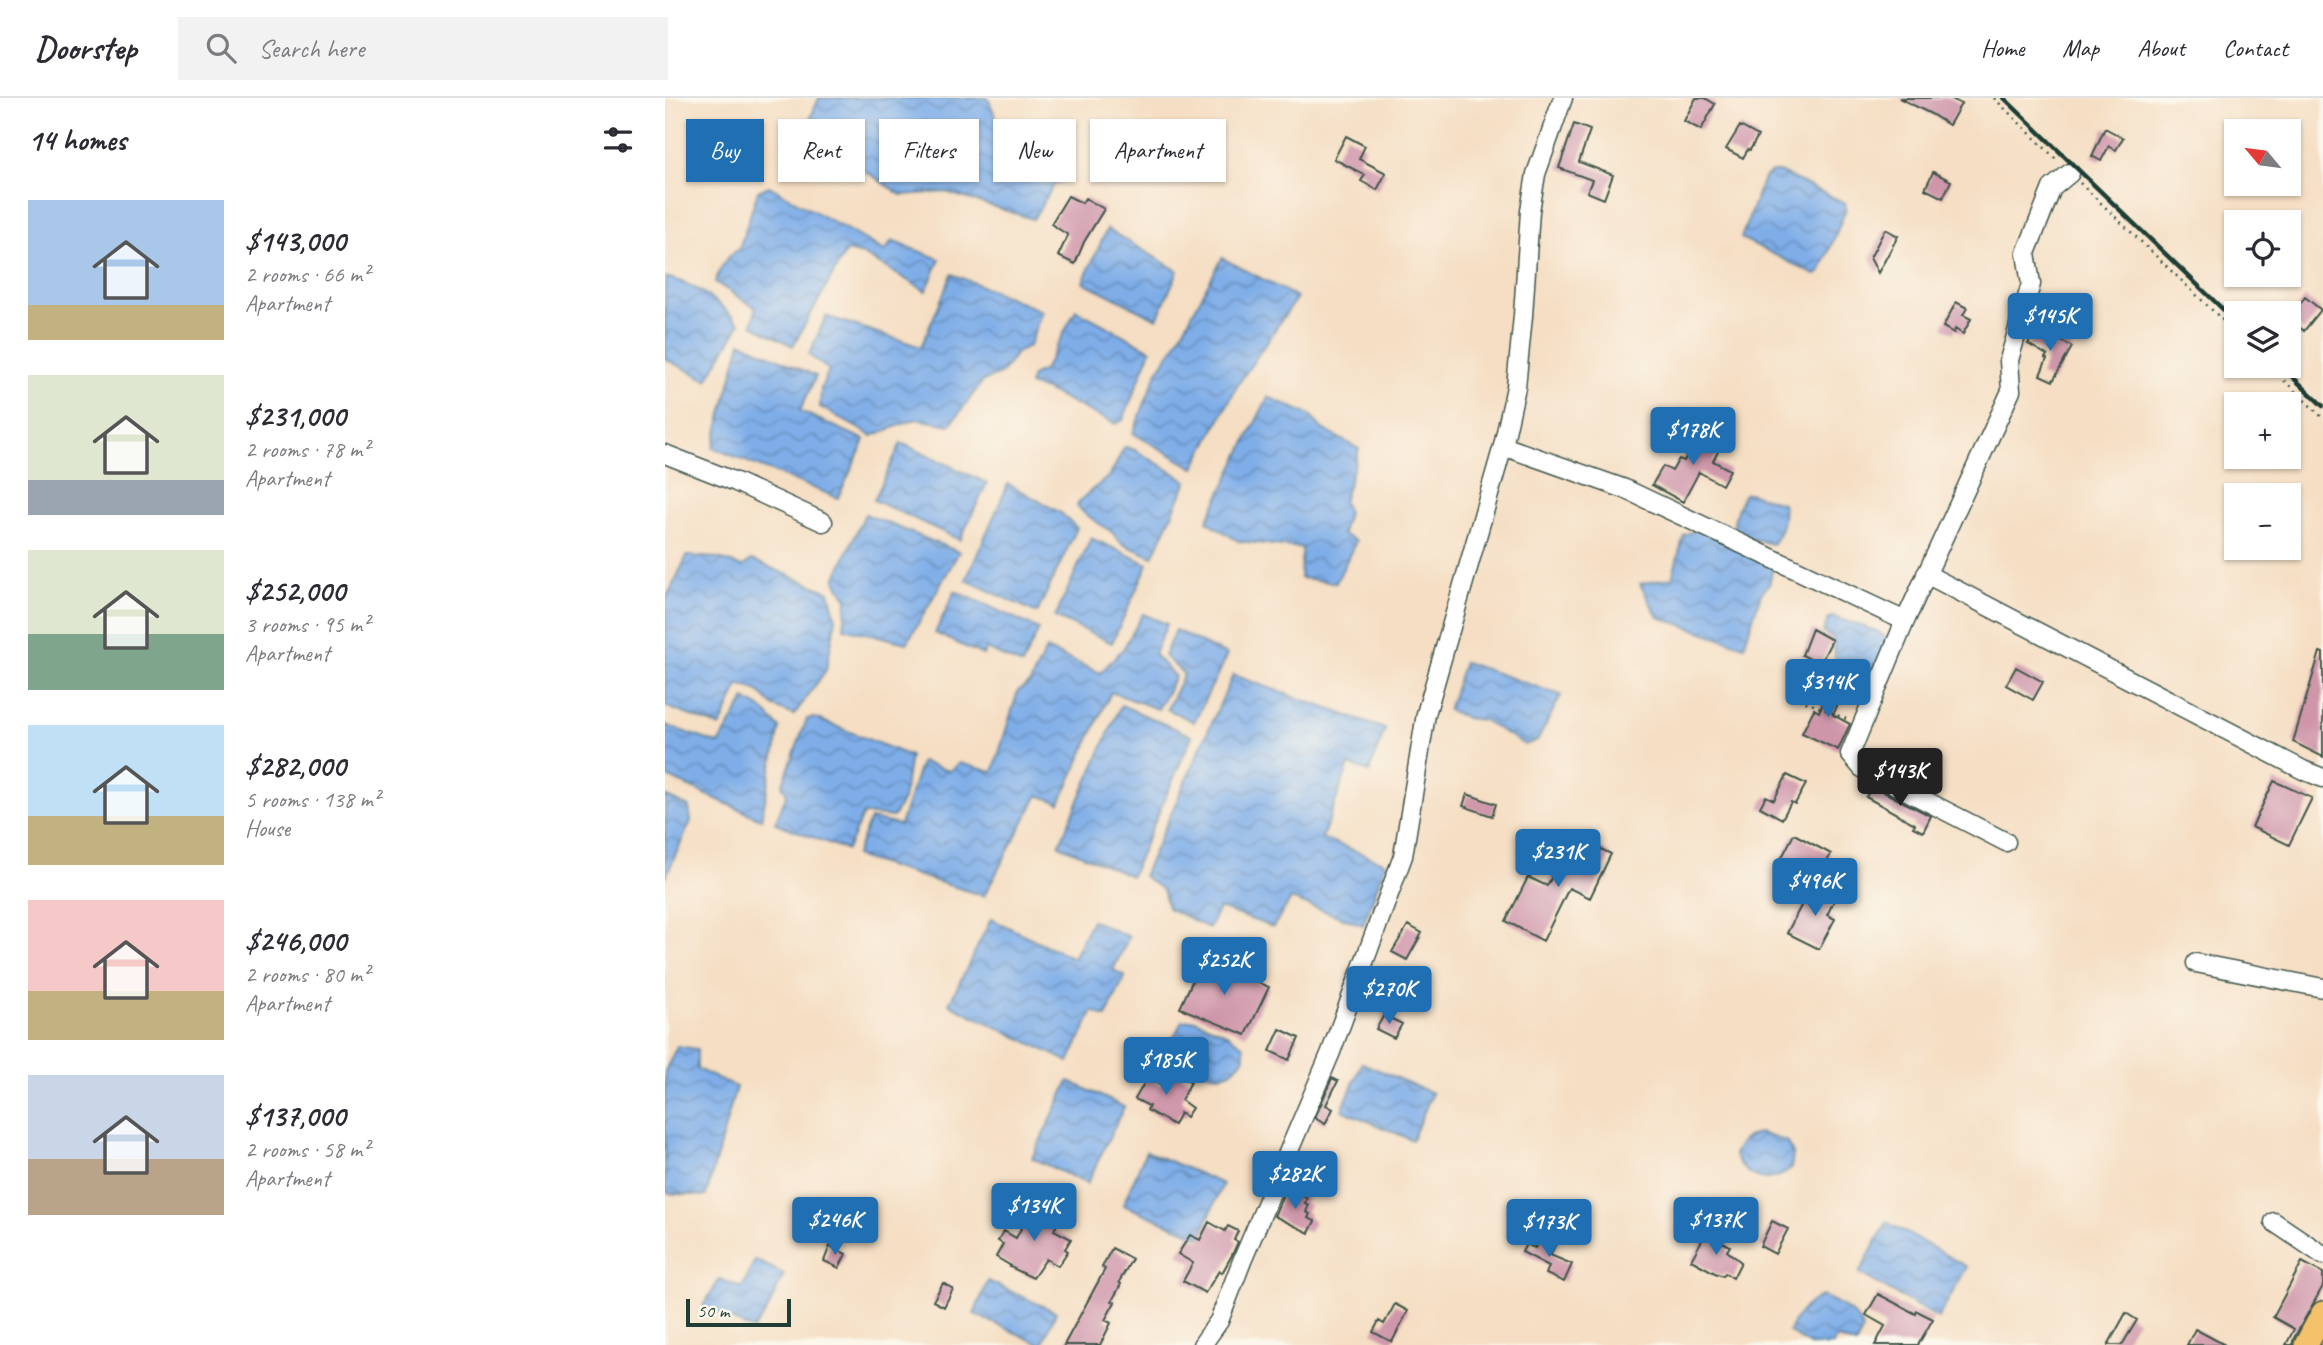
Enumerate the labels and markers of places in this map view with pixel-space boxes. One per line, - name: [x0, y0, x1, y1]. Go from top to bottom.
- pin: $145K: [2001, 294, 2099, 353]
- pin: $178K: [1644, 408, 1742, 467]
- pin: $314K: [1779, 660, 1877, 719]
- pin: $143K: [1851, 748, 1949, 808]
- pin: $231K: [1509, 830, 1607, 889]
- pin: $496K: [1766, 858, 1864, 918]
- pin: $252K: [1175, 937, 1273, 997]
- pin: $270K: [1340, 967, 1438, 1026]
- pin: $185K: [1117, 1038, 1215, 1097]
- pin: $282K: [1246, 1152, 1344, 1211]
- pin: $134K: [985, 1184, 1083, 1243]
- pin: $246K: [786, 1198, 884, 1257]
- pin: $137K: [1667, 1198, 1765, 1257]
- pin: $173K: [1500, 1200, 1598, 1259]

